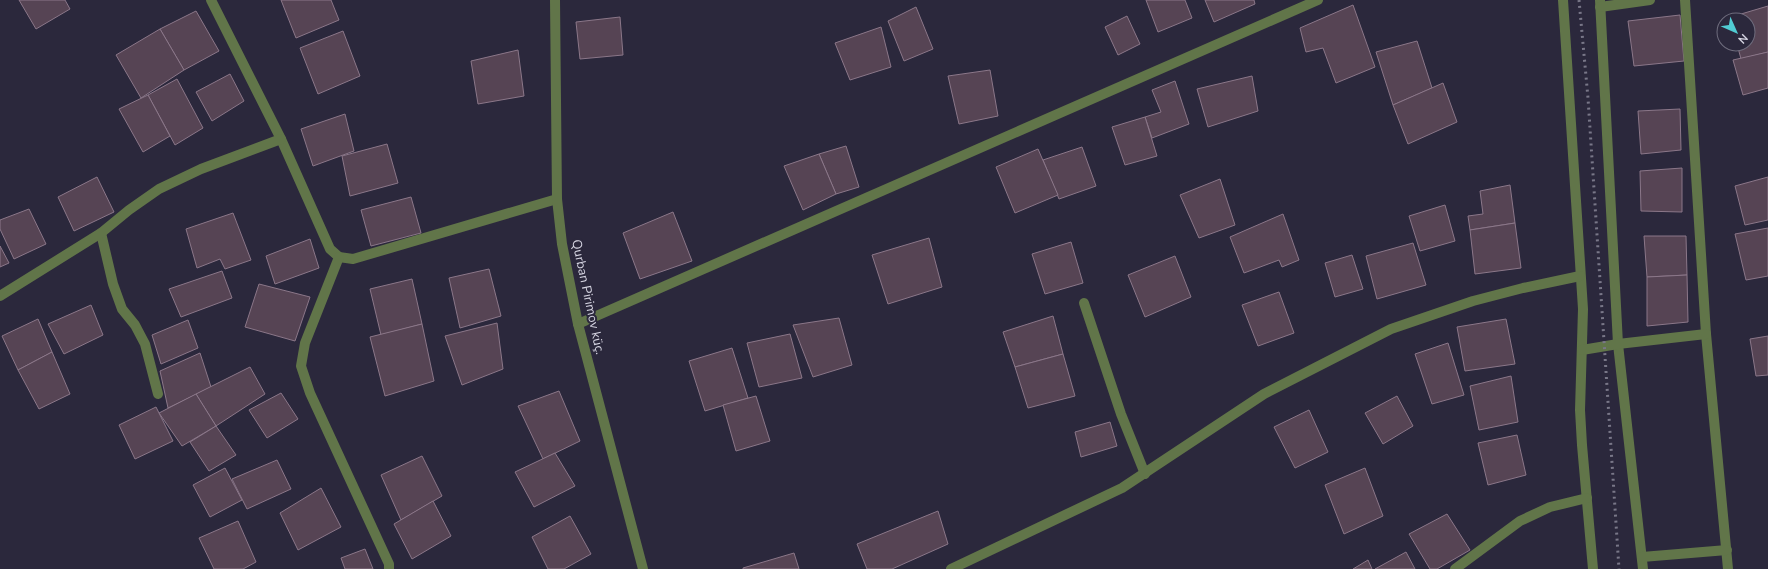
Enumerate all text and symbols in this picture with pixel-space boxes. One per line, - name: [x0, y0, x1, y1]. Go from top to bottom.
- north arrow: [1716, 12, 1756, 52]
- text: N: [1735, 31, 1751, 47]
- street label: Qurban Pirimov küç.: [567, 238, 609, 356]

